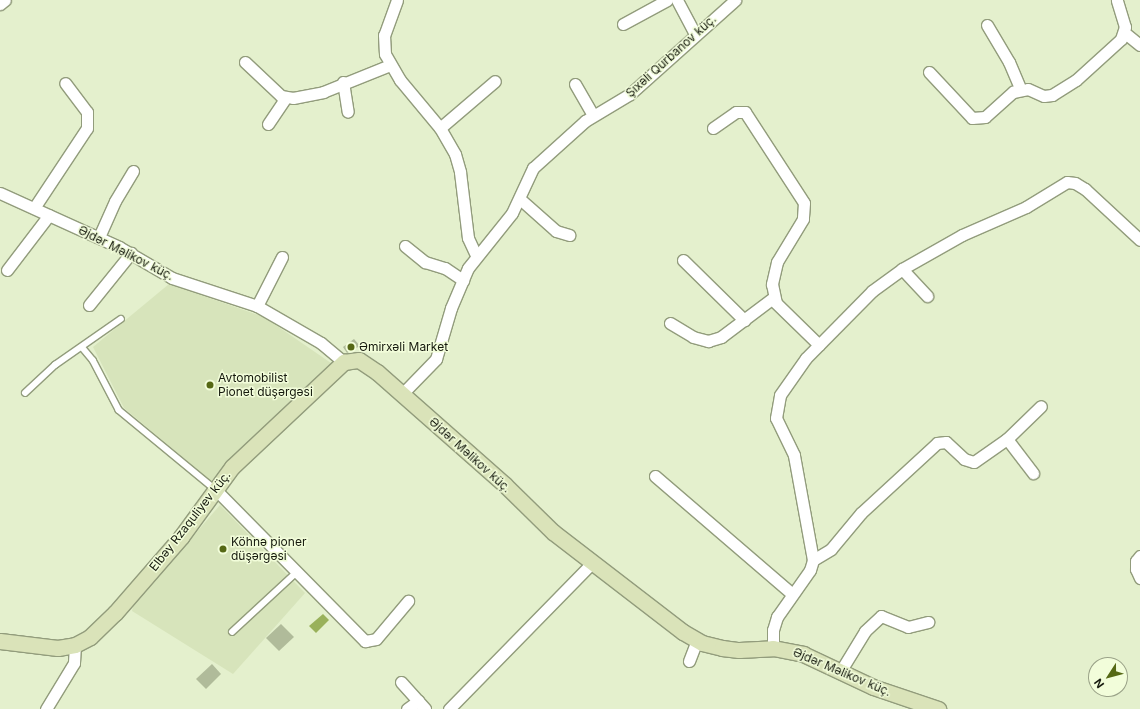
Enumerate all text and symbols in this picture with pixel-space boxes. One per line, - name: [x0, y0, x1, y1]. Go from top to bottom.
- street label: Şıxəli Qurbanov küç.: [623, 12, 719, 100]
- street label: Əjdər Məlikov küç.: [76, 223, 176, 283]
- place label: Əmirxəli Market: [359, 340, 448, 354]
- marker: Əmirxəli Market: [346, 342, 356, 352]
- place label: Avtomobilist Pionet düşərgəsi: [218, 371, 313, 399]
- marker: Avtomobilist Pionet düşərgəsi: [205, 380, 215, 390]
- street label: Əjdər Məlikov küç.: [426, 414, 514, 496]
- street label: Elbəy Rzaquliyev küç.: [146, 468, 234, 574]
- place label: Köhnə pioner düşərgəsi: [231, 535, 306, 563]
- marker: Köhnə pioner düşərgəsi: [218, 544, 228, 554]
- street label: Əjdər Məlikov küç.: [791, 645, 893, 699]
- north arrow: [1088, 657, 1128, 697]
- text: N: [1091, 676, 1107, 691]

